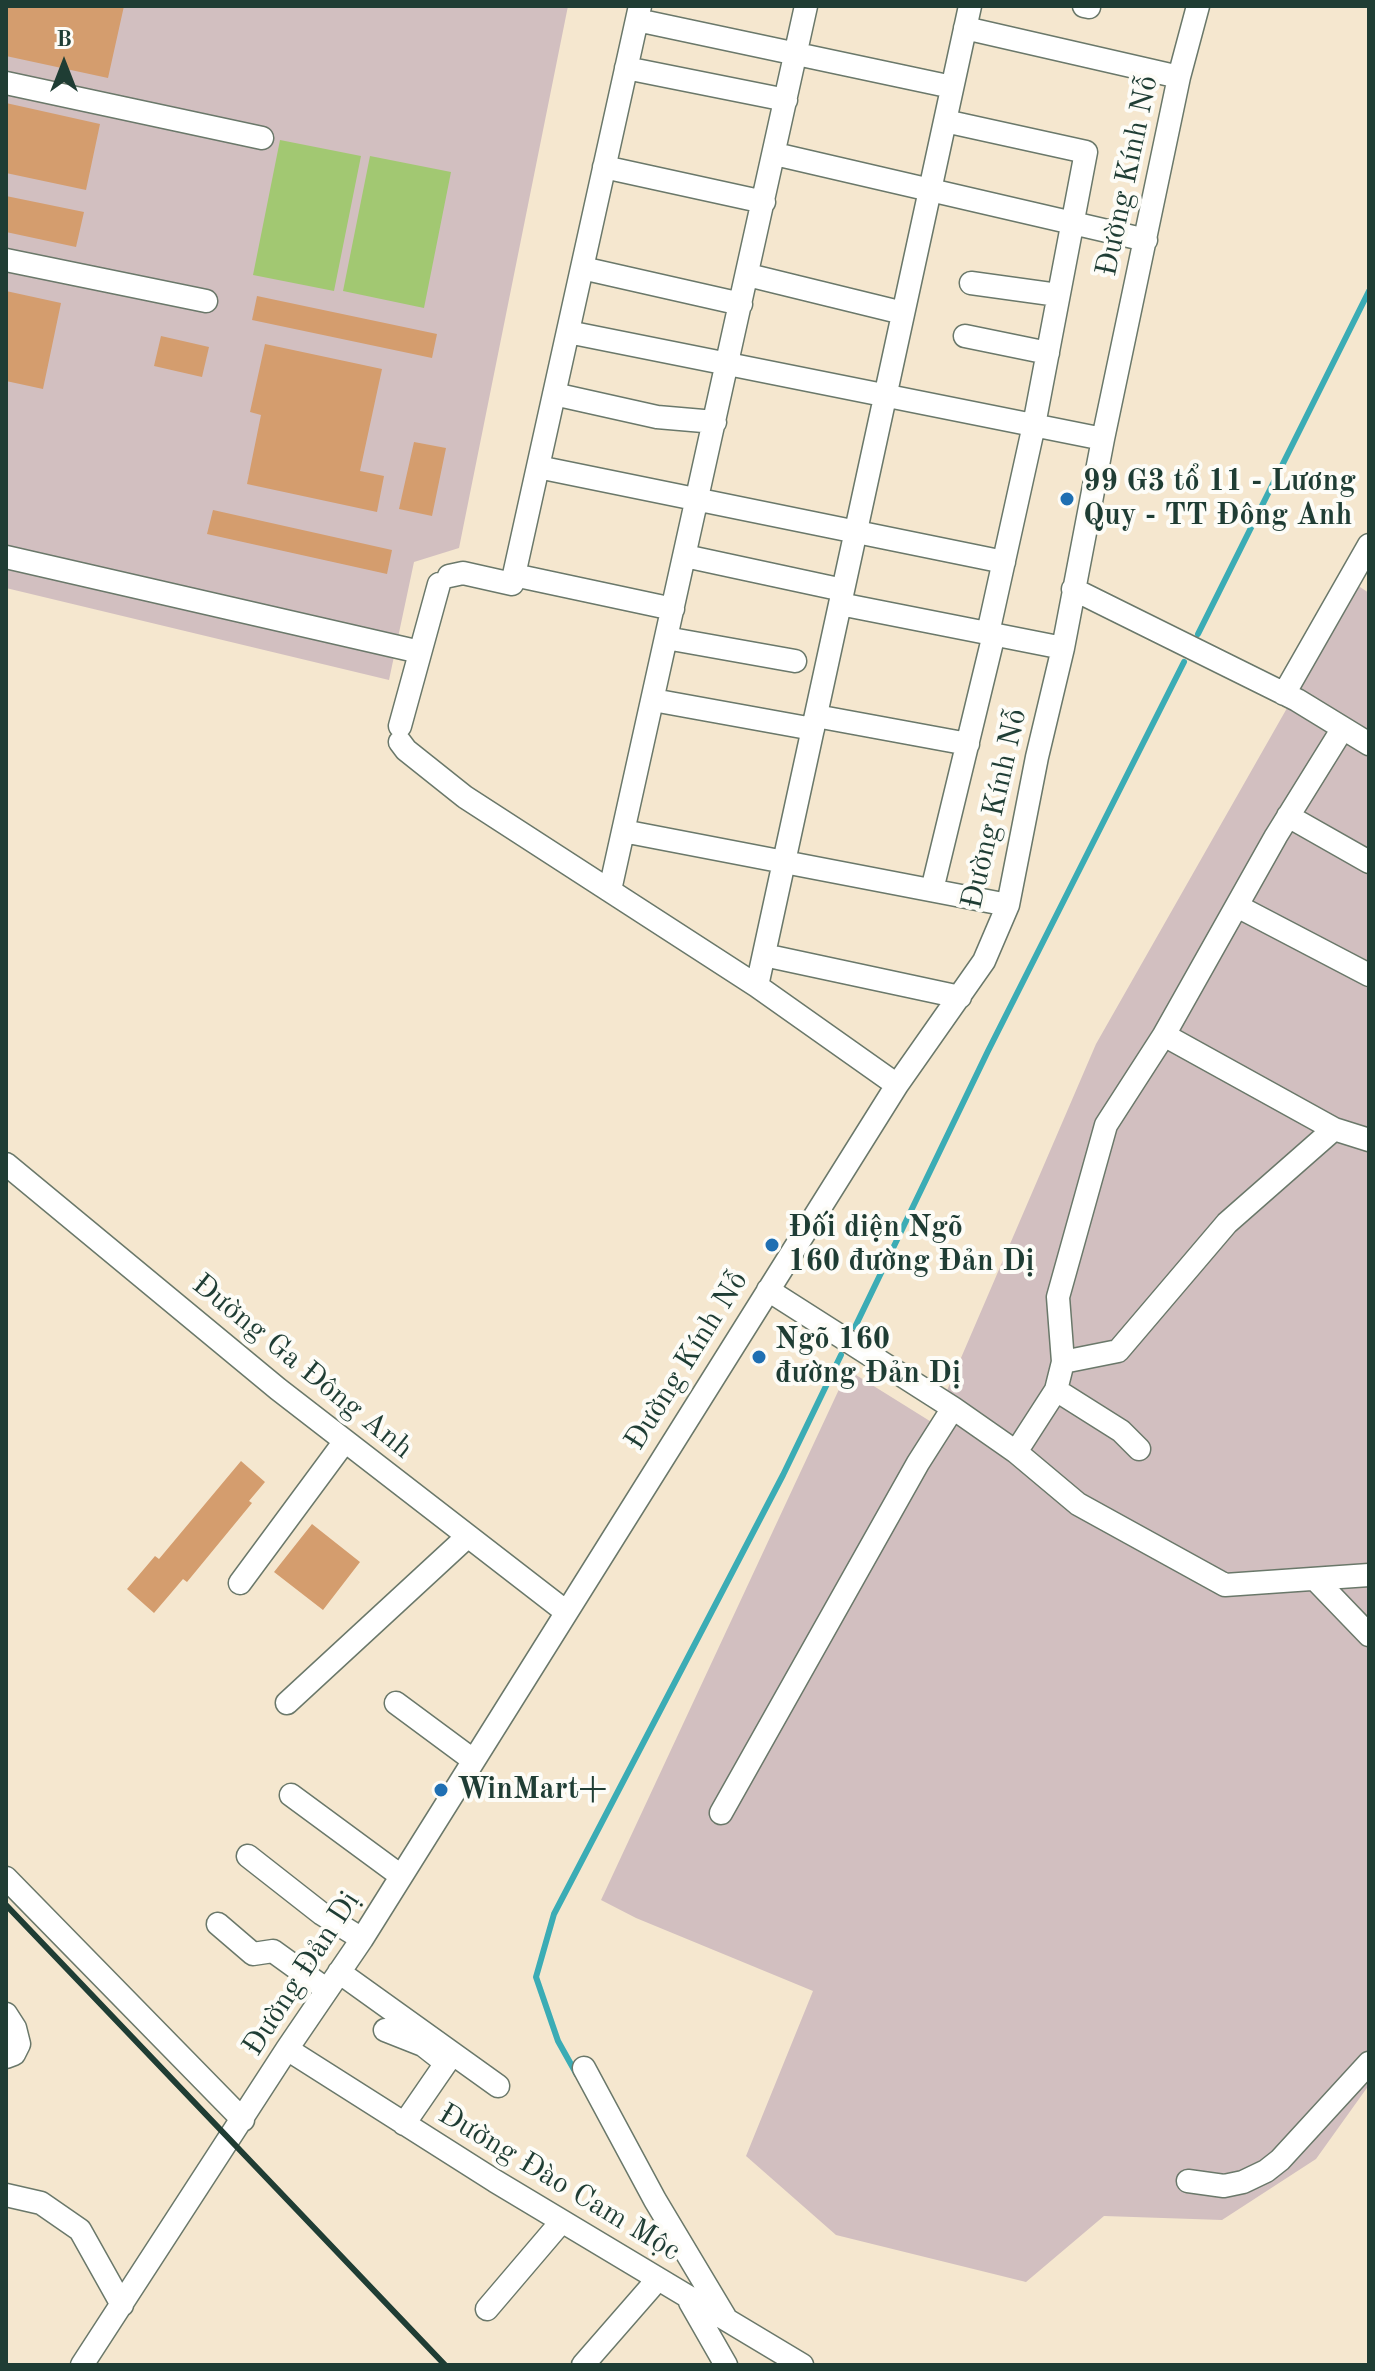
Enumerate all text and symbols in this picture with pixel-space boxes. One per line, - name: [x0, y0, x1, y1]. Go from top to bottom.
- north arrow: [24, 24, 104, 104]
- text: B: [56, 29, 72, 51]
- street label: Đường Kính Nỗ: [1089, 72, 1167, 280]
- place label: 99 G3 tổ 11 - Lương Quy - TT Đông Anh: [1083, 464, 1356, 534]
- marker: 99 G3 tổ 11 - Lương Quy - TT Đông Anh: [1058, 490, 1076, 508]
- street label: Đường Kính Nỗ: [954, 705, 1036, 913]
- place label: Đối diện Ngõ 160 đường Đản Dị: [788, 1210, 1034, 1280]
- marker: Đối diện Ngõ 160 đường Đản Dị: [763, 1236, 781, 1254]
- street label: Đường Kính Nỗ: [618, 1265, 756, 1457]
- street label: Đường Ga Đông Anh: [184, 1267, 420, 1467]
- place label: Ngõ 160 đường Đản Dị: [775, 1322, 961, 1392]
- marker: Ngõ 160 đường Đản Dị: [750, 1348, 768, 1366]
- place label: WinMart+: [457, 1772, 607, 1808]
- marker: WinMart+: [432, 1781, 450, 1799]
- street label: Đường Đản Dị: [236, 1885, 368, 2063]
- street label: Đường Đào Cam Mộc: [431, 2096, 687, 2270]

